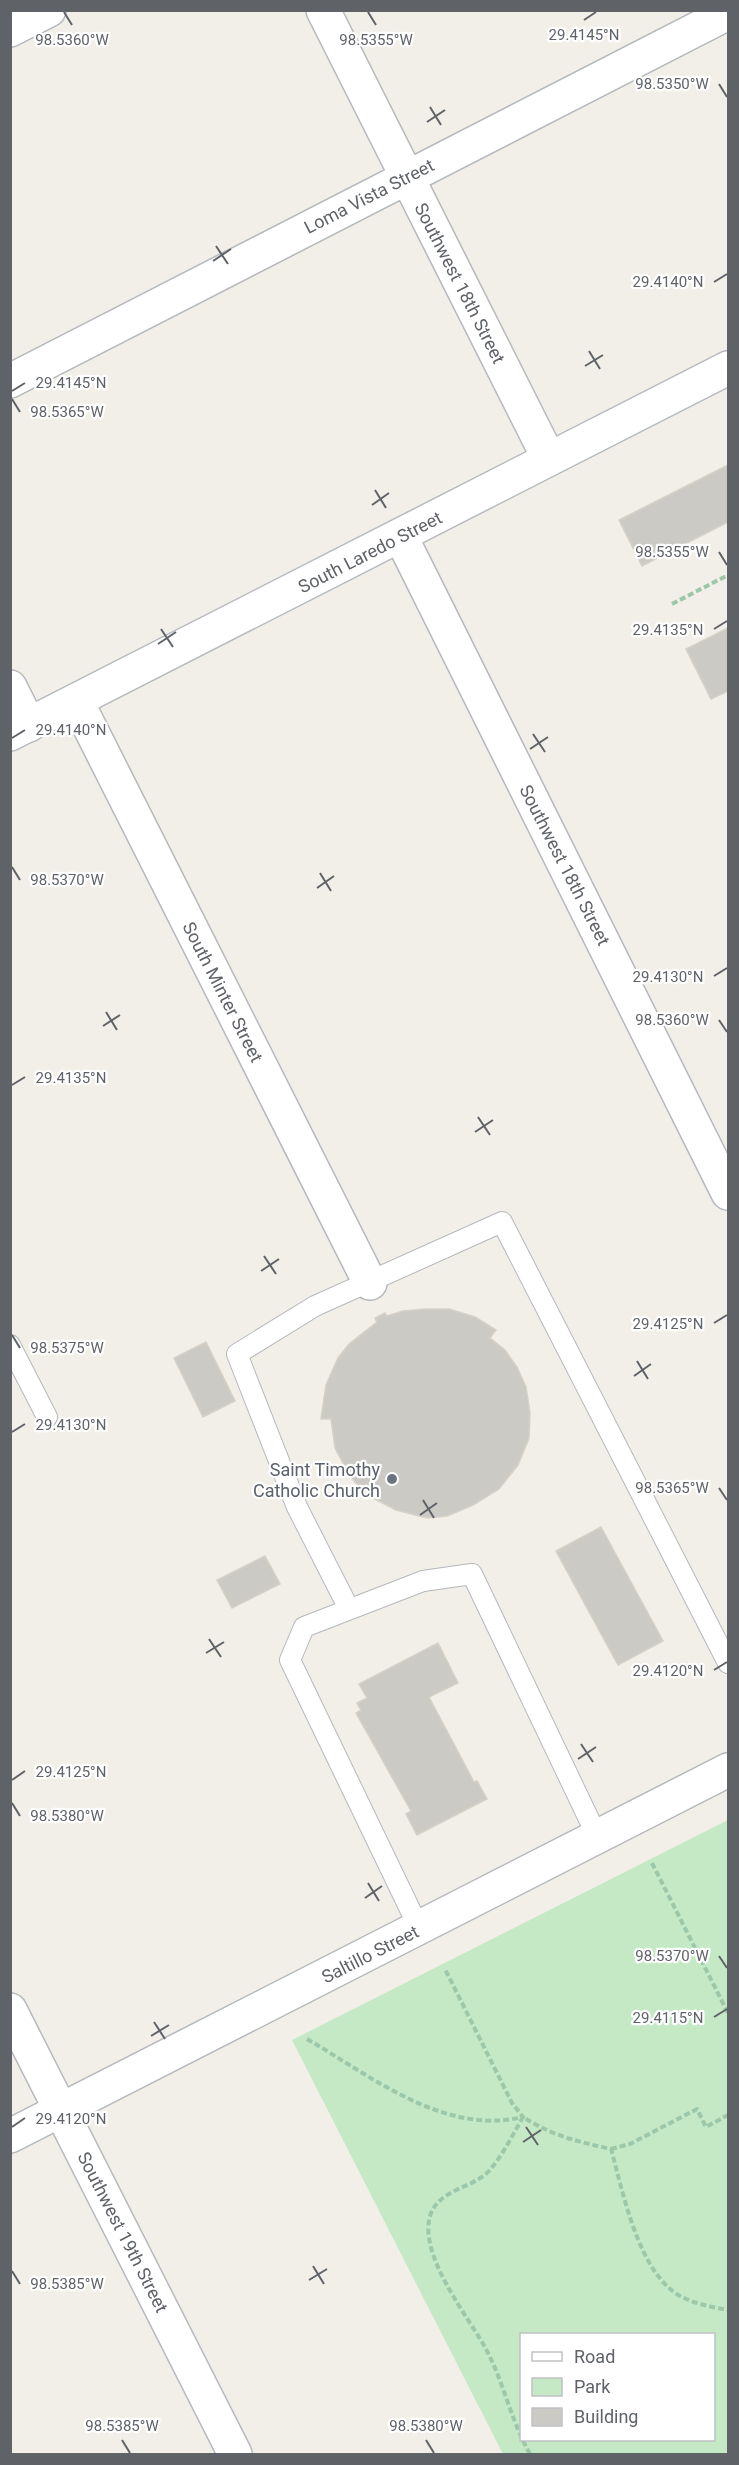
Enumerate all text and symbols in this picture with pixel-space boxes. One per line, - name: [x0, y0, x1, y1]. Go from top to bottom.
- text: 29.4145°N: [549, 26, 619, 44]
- text: 98.5360°W: [35, 31, 109, 49]
- text: 98.5355°W: [339, 31, 413, 49]
- text: 98.5350°W: [635, 75, 709, 93]
- street label: Loma Vista Street: [301, 154, 437, 238]
- street label: Southwest 18th Street: [410, 199, 510, 367]
- text: 29.4140°N: [633, 273, 703, 291]
- text: 29.4145°N: [36, 374, 106, 392]
- text: 98.5365°W: [30, 403, 104, 421]
- street label: South Laredo Street: [295, 507, 445, 597]
- text: 98.5355°W: [635, 543, 709, 561]
- text: 29.4135°N: [633, 621, 703, 639]
- text: 29.4140°N: [36, 721, 106, 739]
- street label: Southwest 18th Street: [515, 781, 615, 949]
- text: 98.5370°W: [30, 871, 104, 889]
- street label: South Minter Street: [179, 918, 268, 1066]
- text: 29.4130°N: [633, 968, 703, 986]
- text: 98.5360°W: [635, 1011, 709, 1029]
- text: 29.4135°N: [36, 1069, 106, 1087]
- text: 29.4125°N: [633, 1315, 703, 1333]
- text: 98.5375°W: [30, 1339, 104, 1357]
- text: 29.4130°N: [36, 1416, 106, 1434]
- place label: Saint Timothy Catholic Church: [253, 1459, 380, 1501]
- marker: Saint Timothy Catholic Church: [385, 1472, 399, 1486]
- text: 98.5365°W: [635, 1479, 709, 1497]
- text: 29.4120°N: [633, 1662, 703, 1680]
- text: 29.4125°N: [36, 1763, 106, 1781]
- text: 98.5380°W: [30, 1807, 104, 1825]
- street label: Saltillo Street: [318, 1921, 422, 1987]
- text: 98.5370°W: [635, 1947, 709, 1965]
- text: 29.4115°N: [633, 2009, 703, 2027]
- text: 29.4120°N: [36, 2110, 106, 2128]
- street label: Southwest 19th Street: [73, 2148, 173, 2316]
- text: 98.5385°W: [30, 2275, 104, 2293]
- legend: [520, 2333, 715, 2441]
- text: Road: [574, 2346, 615, 2367]
- text: Park: [574, 2376, 611, 2397]
- text: Building: [574, 2406, 638, 2427]
- text: 98.5385°W: [85, 2417, 159, 2435]
- text: 98.5380°W: [389, 2417, 463, 2435]

